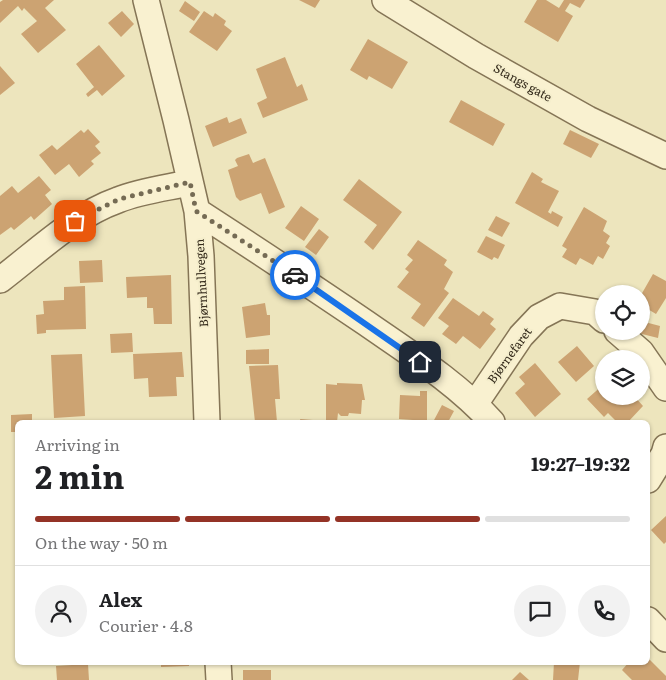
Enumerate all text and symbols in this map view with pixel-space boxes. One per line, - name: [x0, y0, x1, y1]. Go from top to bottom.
- street label: Stangs gate: [491, 59, 555, 105]
- pin: [54, 200, 96, 242]
- icon: bag: [61, 207, 89, 235]
- street label: Bjørnhullvegen: [190, 238, 212, 328]
- courier: [270, 250, 320, 300]
- icon: car: [281, 261, 309, 289]
- map controls: [595, 285, 650, 405]
- button: locate: [595, 285, 650, 340]
- street label: Bjørnefaret: [482, 323, 536, 387]
- pin: [399, 341, 441, 383]
- icon: home: [406, 348, 434, 376]
- button: layers: [595, 350, 650, 405]
- text: Arriving in: [35, 432, 120, 456]
- text: 19:27–19:32: [531, 449, 630, 477]
- text: 2 min: [35, 451, 124, 499]
- text: On the way · 50 m: [35, 530, 168, 554]
- button: person: [35, 585, 87, 637]
- text: Alex: [99, 585, 142, 613]
- button: chat: [514, 585, 566, 637]
- button: phone: [578, 585, 630, 637]
- text: Courier · 4.8: [99, 613, 193, 637]

